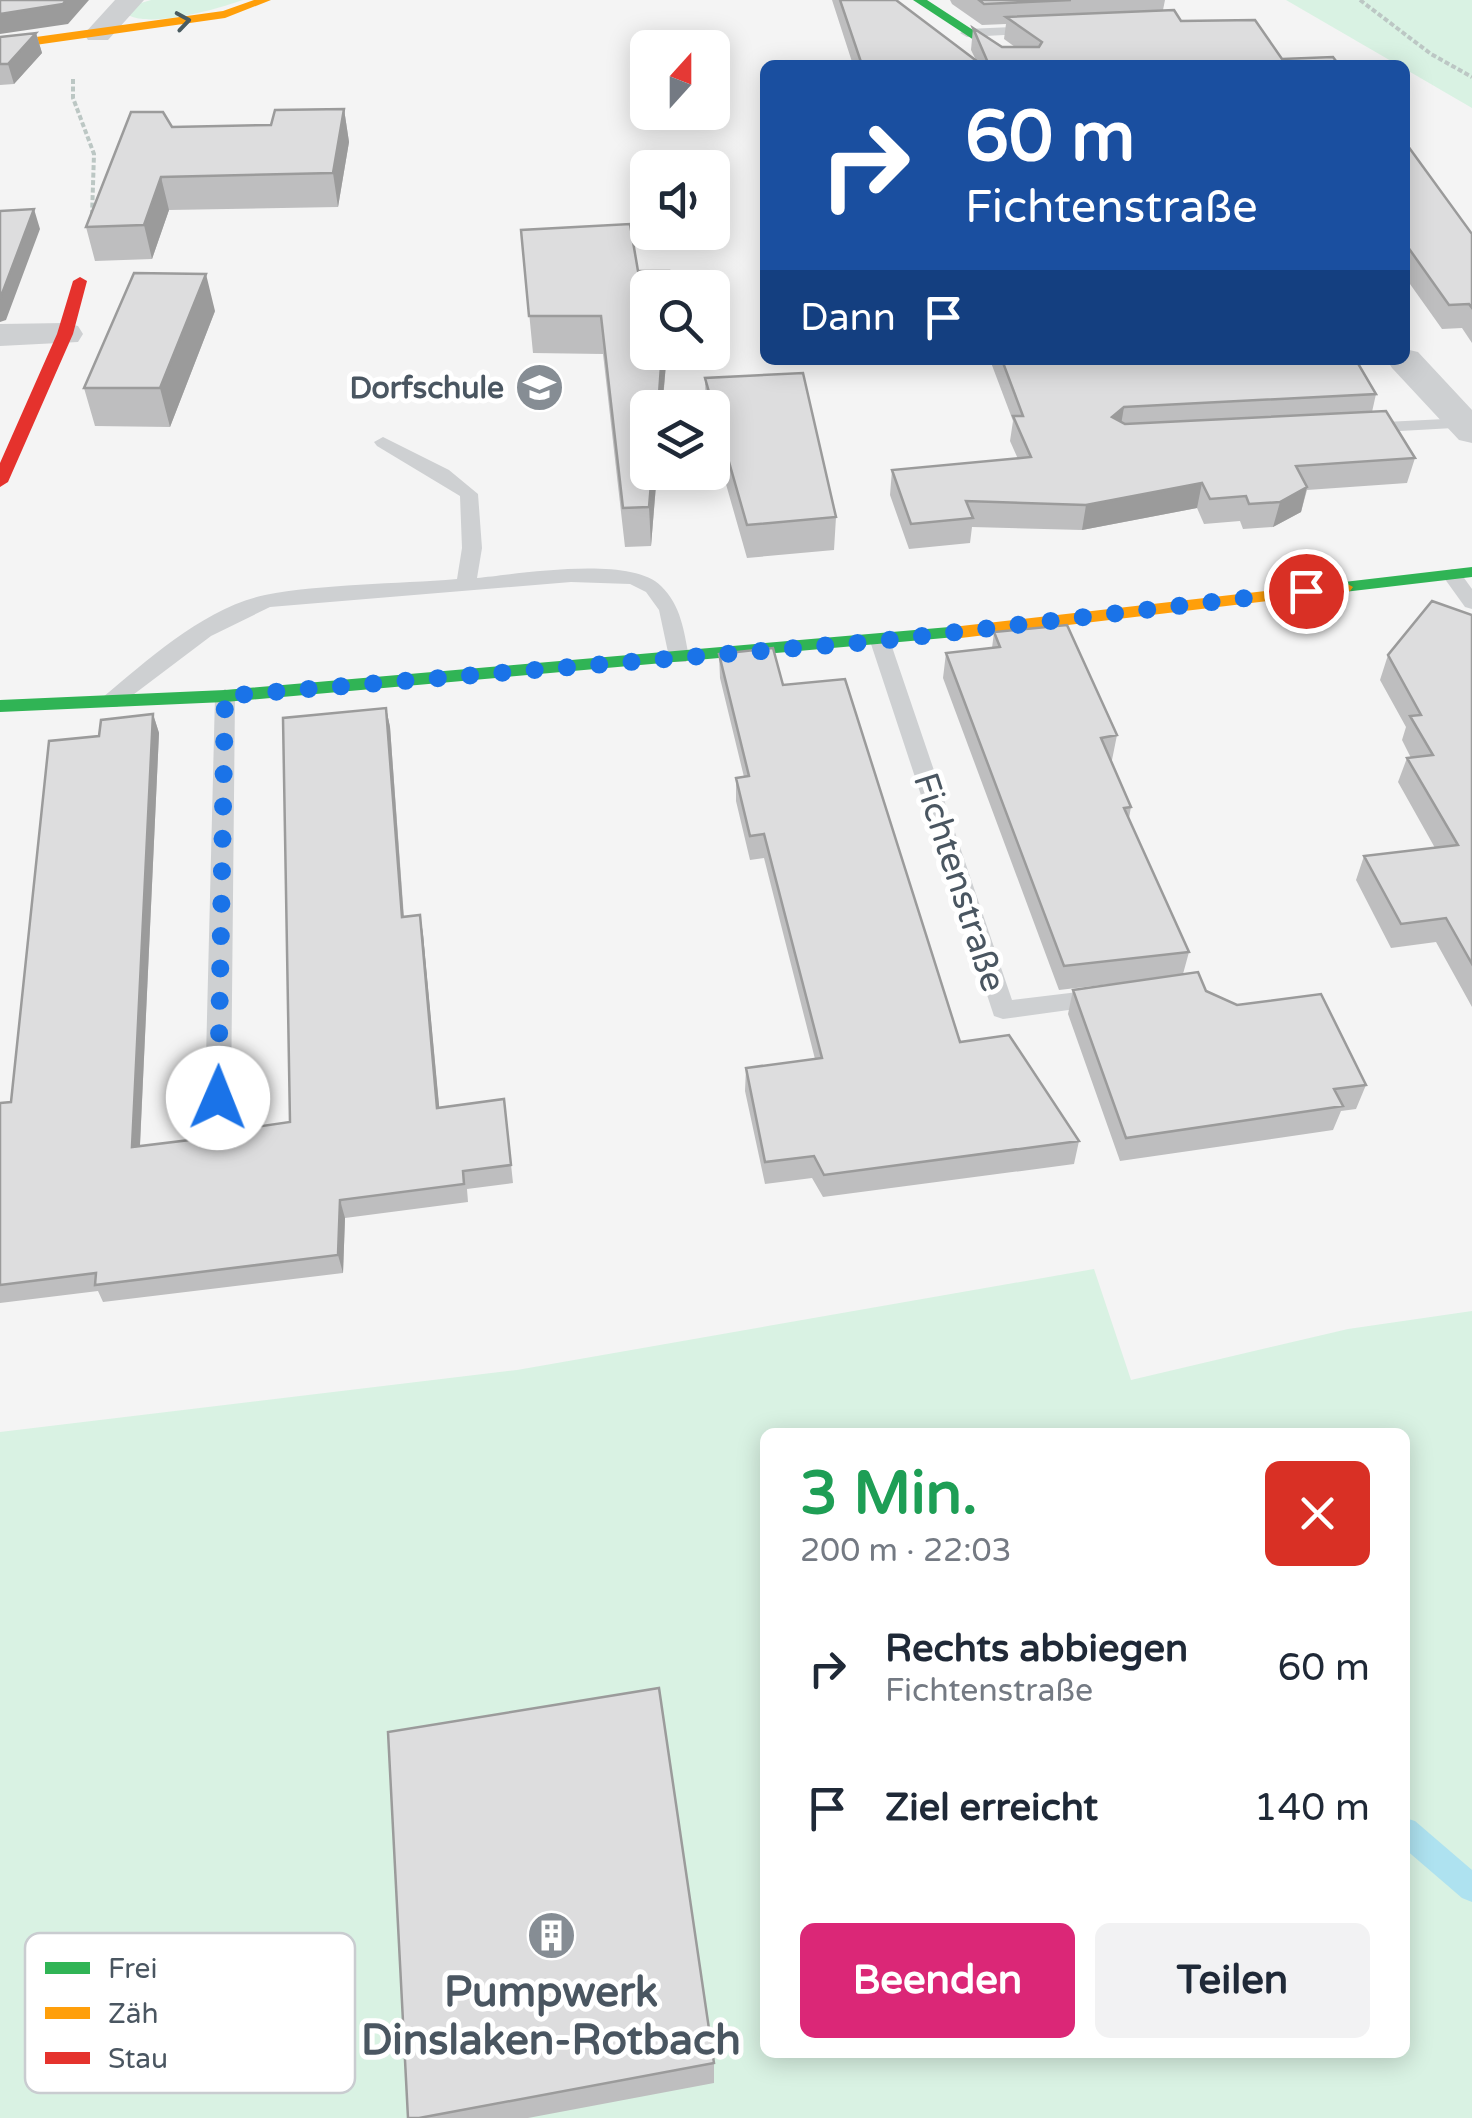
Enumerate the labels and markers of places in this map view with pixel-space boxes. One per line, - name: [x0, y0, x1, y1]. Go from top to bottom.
- school or university icon: Dorfschule: [513, 362, 565, 414]
- place label: Dorfschule: [350, 370, 504, 407]
- pin: [1264, 549, 1349, 634]
- building icon: Pumpwerk Dinslaken-Rotbach: [525, 1909, 577, 1961]
- place label: Pumpwerk Dinslaken-Rotbach: [361, 1967, 741, 2066]

